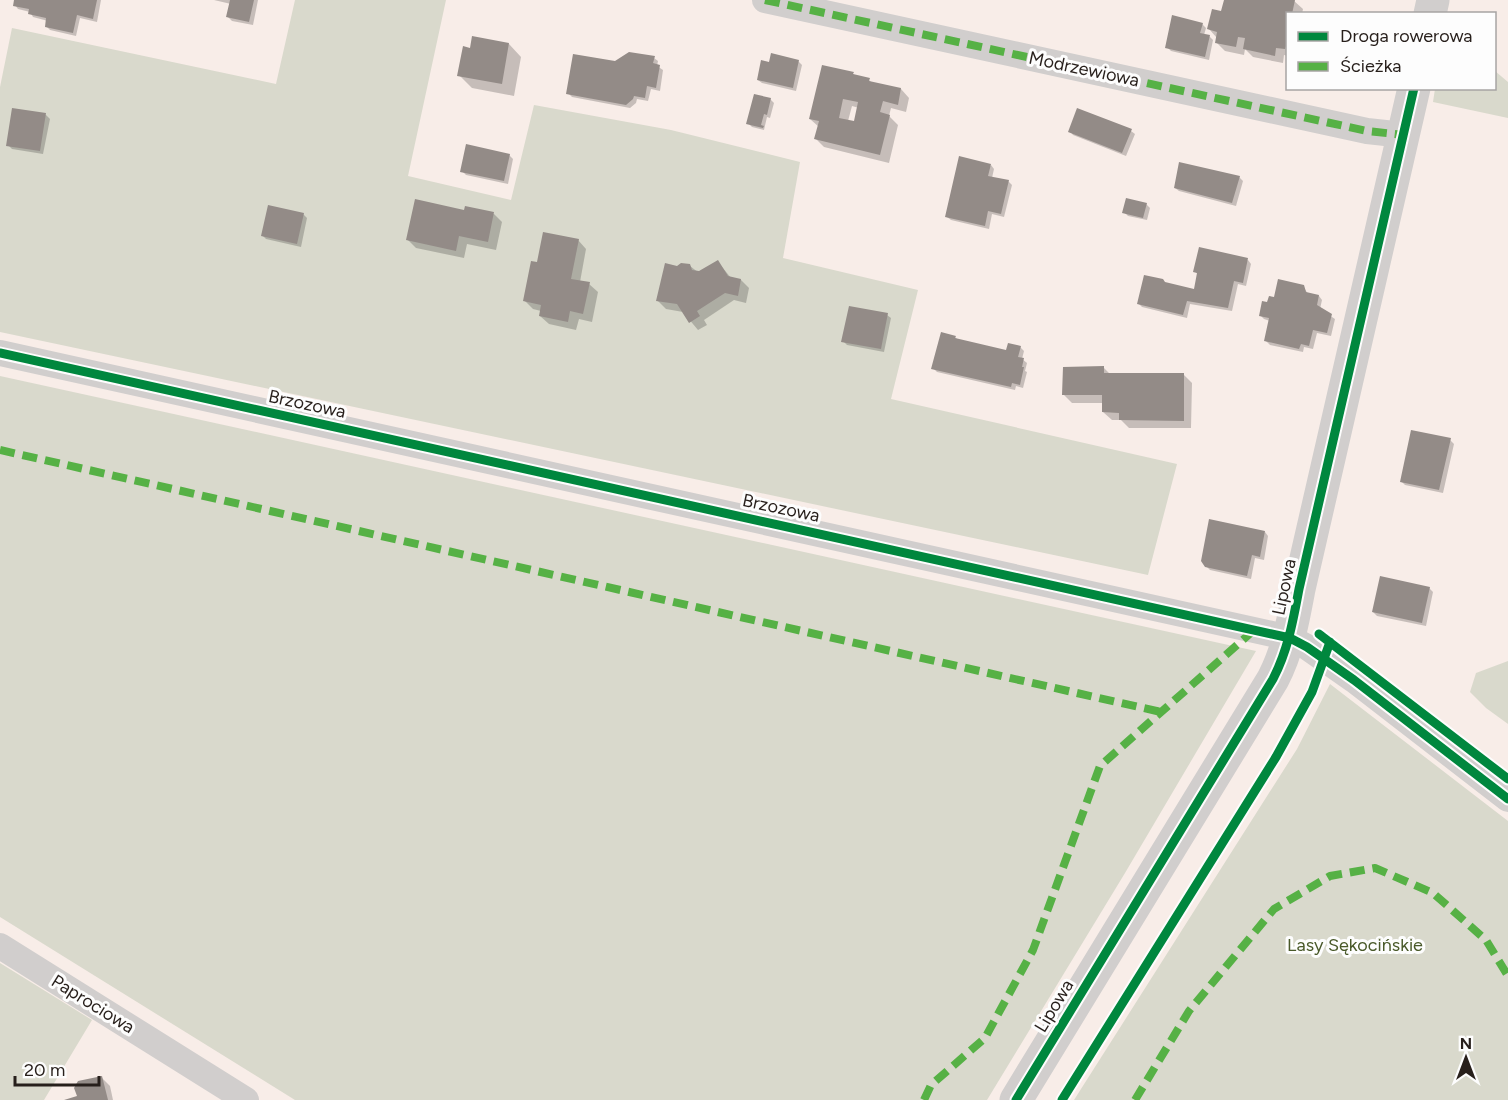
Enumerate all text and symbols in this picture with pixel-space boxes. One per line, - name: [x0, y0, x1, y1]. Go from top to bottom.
- legend: [1286, 12, 1496, 90]
- text: Droga rowerowa: [1340, 25, 1472, 47]
- street label: Modrzewiowa: [1027, 47, 1141, 91]
- text: Ścieżka: [1340, 55, 1401, 77]
- street label: Brzozowa: [266, 385, 348, 423]
- street label: Brzozowa: [740, 489, 822, 527]
- street label: Lipowa: [1267, 557, 1301, 617]
- park label: Lasy Sękocińskie: [1287, 934, 1423, 956]
- street label: Paprociowa: [47, 970, 139, 1038]
- street label: Lipowa: [1030, 976, 1078, 1036]
- north arrow: [1436, 1028, 1496, 1088]
- text: N: [1460, 1034, 1472, 1053]
- scale bar: [15, 1049, 99, 1087]
- text: 20 m: [24, 1059, 65, 1081]

